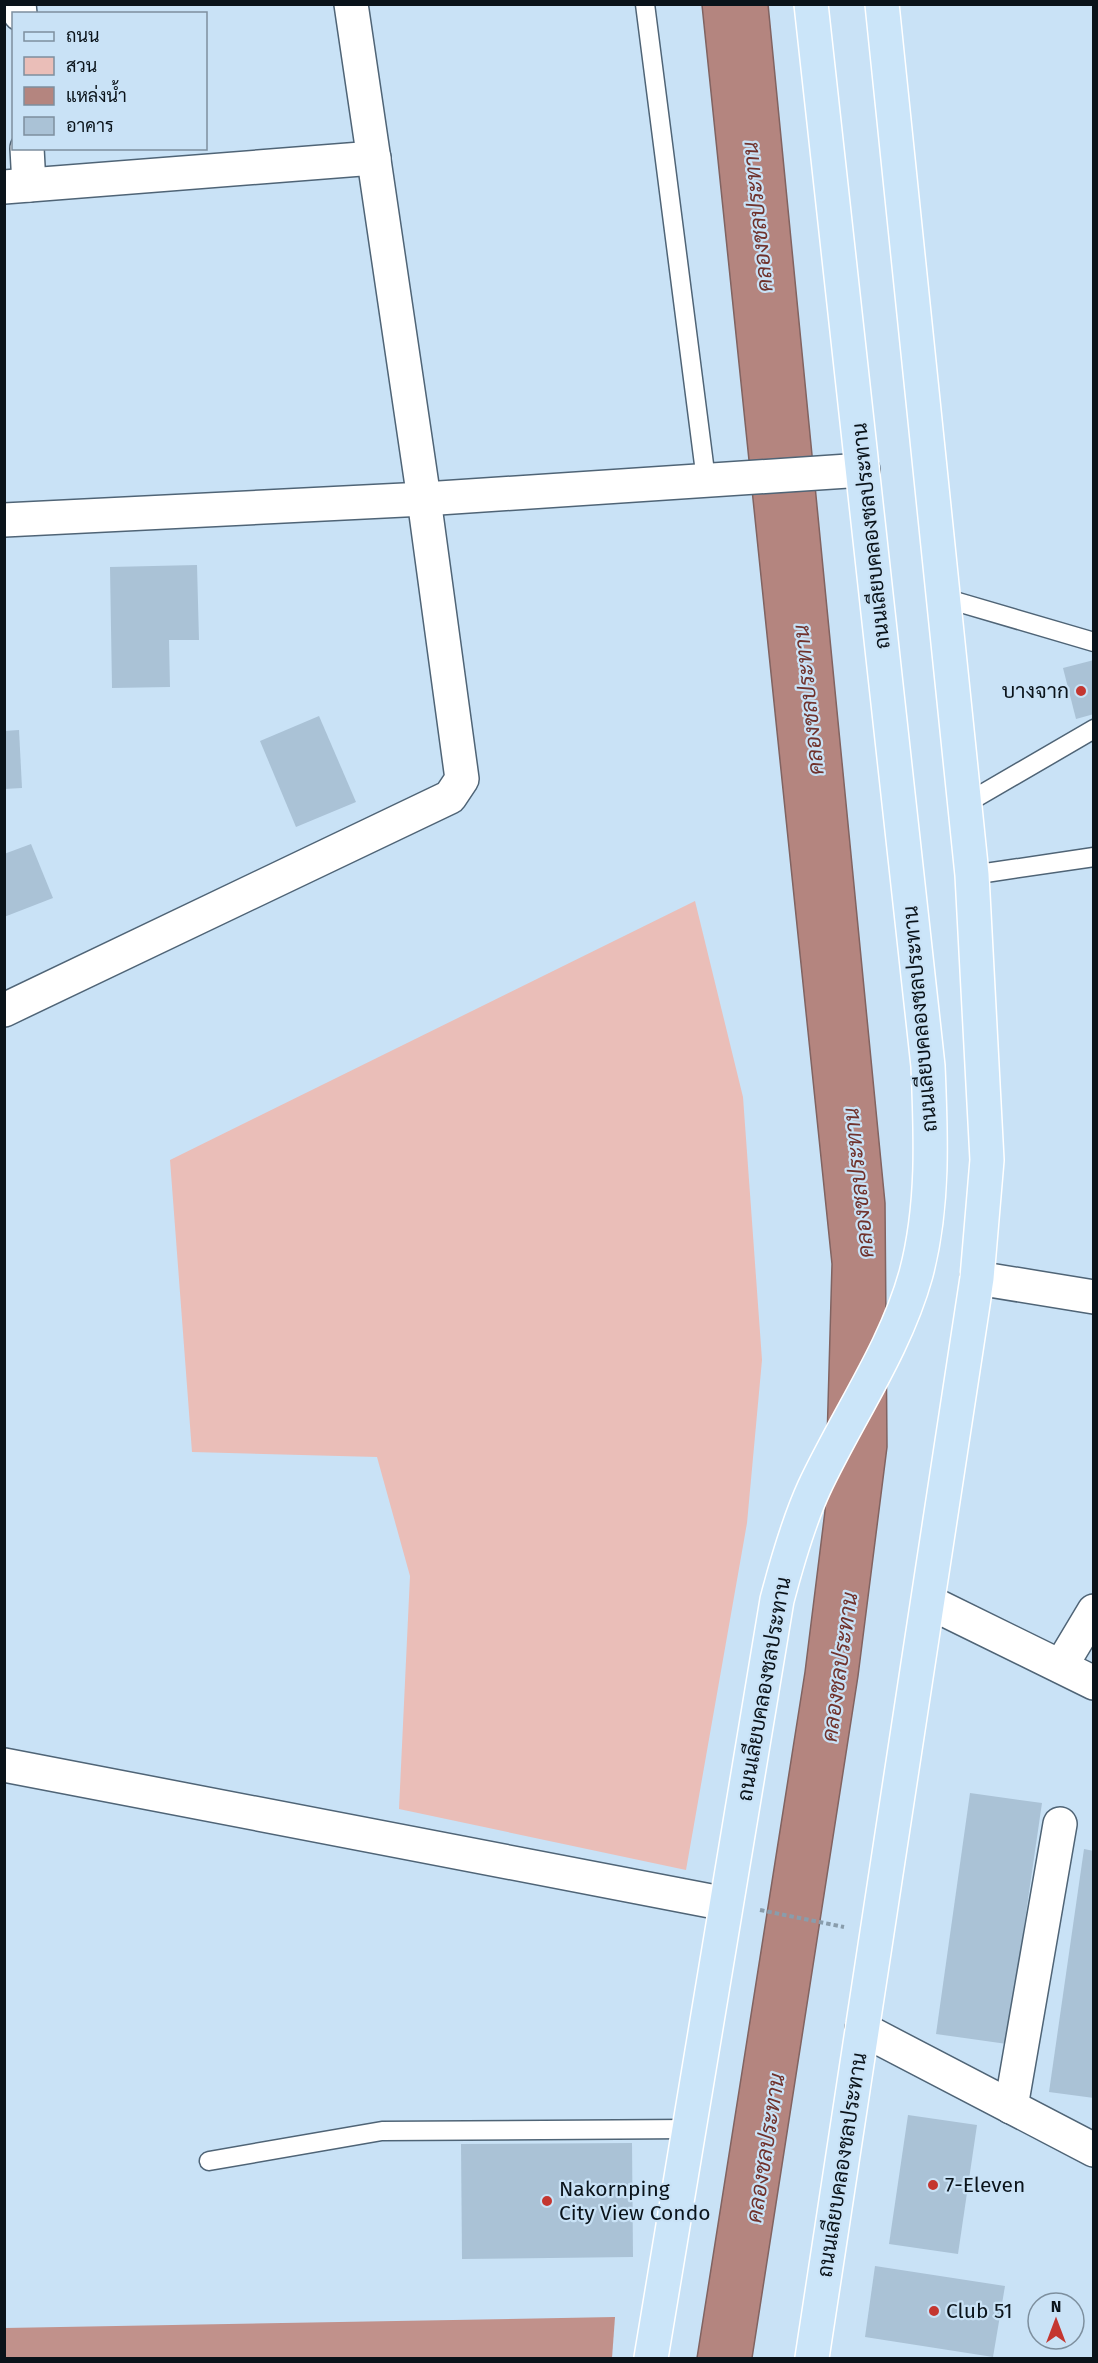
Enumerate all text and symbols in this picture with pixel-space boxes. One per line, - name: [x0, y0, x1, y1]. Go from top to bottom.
- legend: [12, 12, 207, 150]
- text: ถนน: [66, 25, 99, 47]
- text: สวน: [66, 55, 97, 77]
- text: แหล่งน้ำ: [66, 80, 127, 107]
- text: อาคาร: [66, 115, 114, 137]
- water label: คลองชลประทาน: [736, 140, 779, 293]
- street label: ถนนเลียบคลองชลประทาน: [846, 422, 896, 650]
- water label: คลองชลประทาน: [787, 623, 830, 776]
- place label: บางจาก: [1002, 678, 1069, 704]
- marker: บางจาก: [1074, 684, 1088, 698]
- street label: ถนนเลียบคลองชลประทาน: [897, 905, 943, 1133]
- water label: คลองชลประทาน: [837, 1106, 880, 1259]
- street label: ถนนเลียบคลองชลประทาน: [731, 1575, 797, 1803]
- water label: คลองชลประทาน: [816, 1590, 863, 1744]
- street label: ถนนเลียบคลองชลประทาน: [811, 2051, 873, 2279]
- water label: คลองชลประทาน: [740, 2071, 791, 2225]
- place label: 7-Eleven: [945, 2172, 1025, 2198]
- place label: Nakornping City View Condo: [559, 2176, 710, 2226]
- marker: 7-Eleven: [926, 2178, 940, 2192]
- marker: Nakornping City View Condo: [540, 2194, 554, 2208]
- north arrow: [1026, 2291, 1086, 2351]
- text: N: [1051, 2297, 1061, 2316]
- place label: Club 51: [946, 2298, 1013, 2324]
- marker: Club 51: [927, 2304, 941, 2318]

